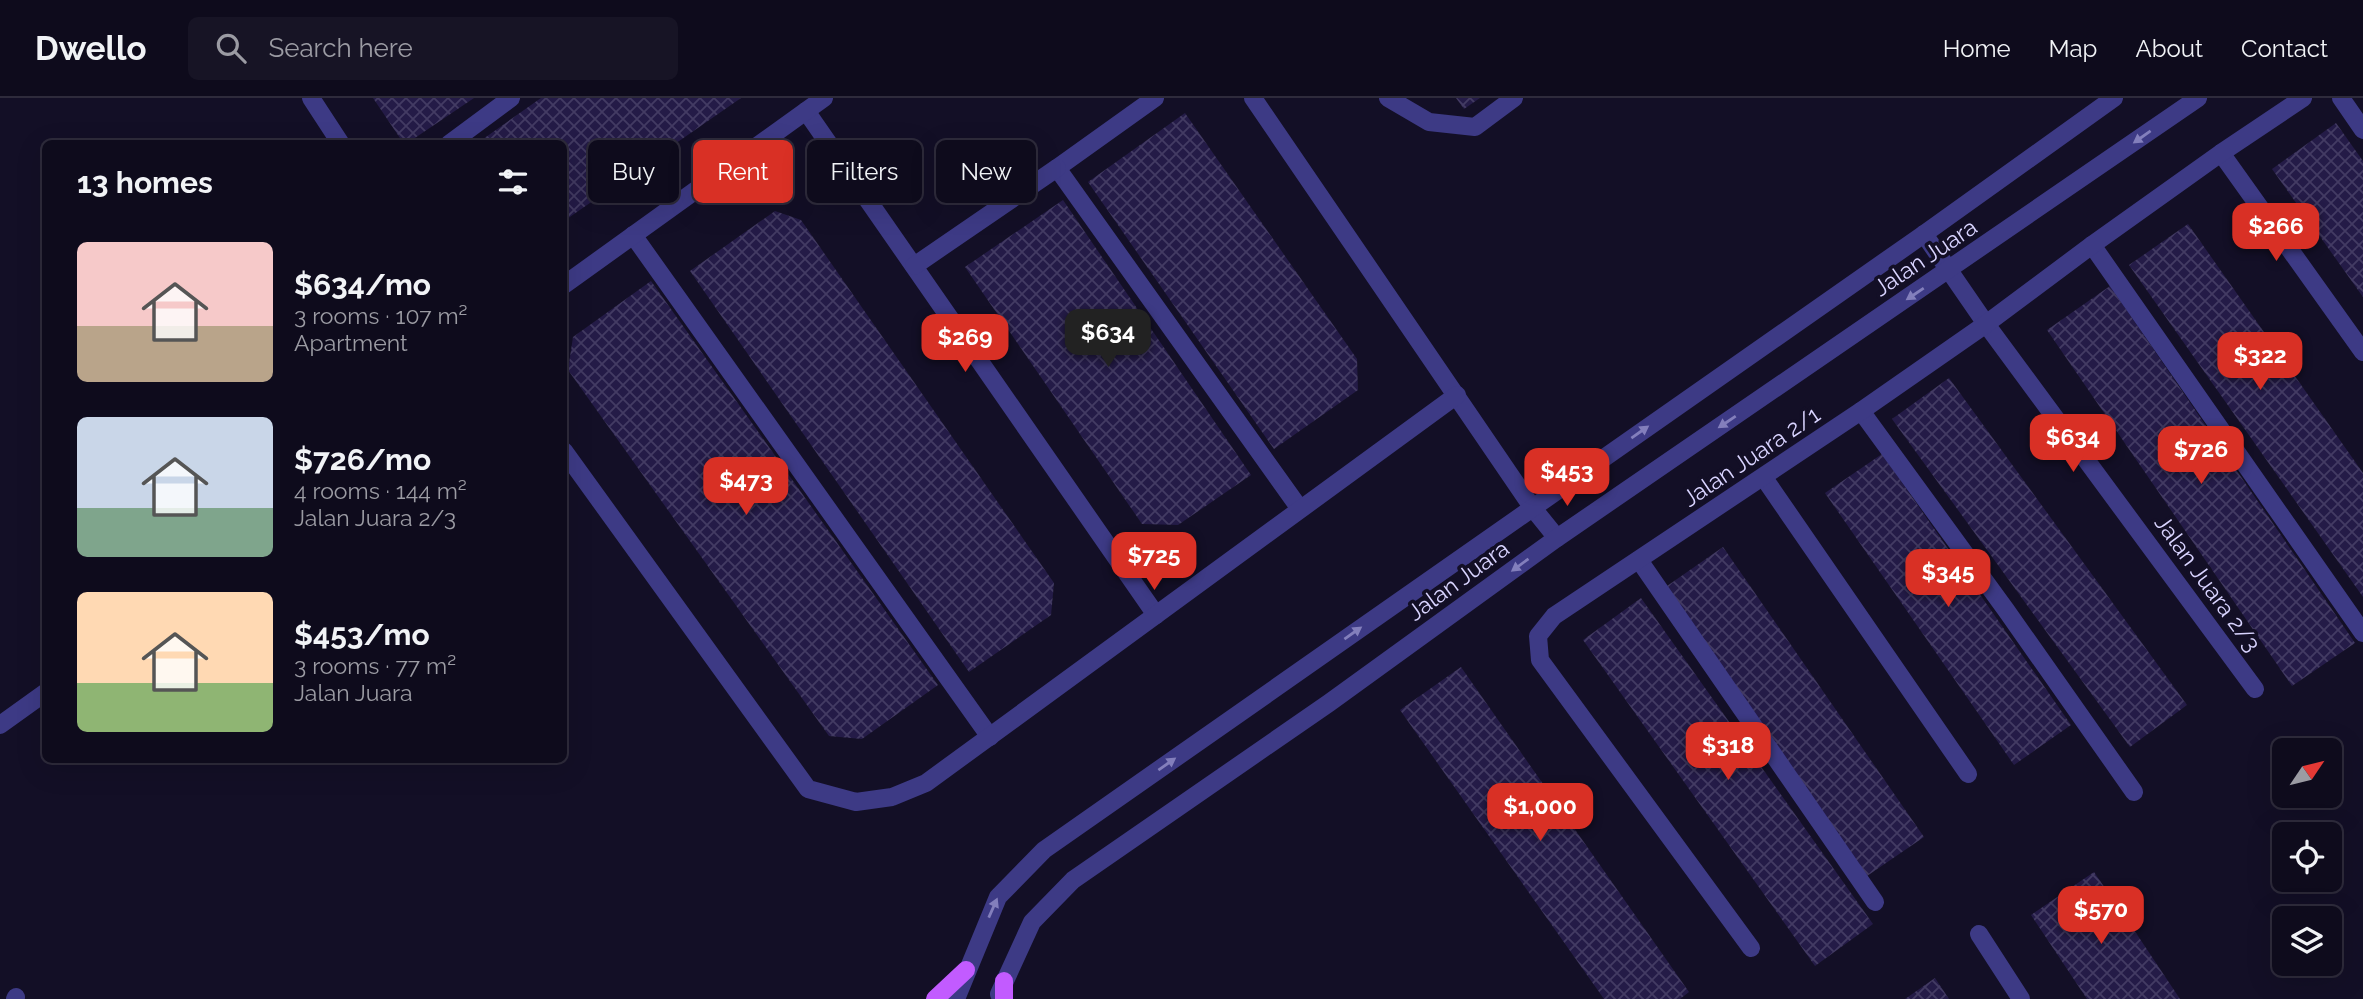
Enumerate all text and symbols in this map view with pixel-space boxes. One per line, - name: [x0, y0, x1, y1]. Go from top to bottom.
- search box: [188, 17, 678, 80]
- text: Dwello: [35, 29, 146, 68]
- icon: search: [212, 29, 250, 67]
- text: Search here: [268, 33, 413, 63]
- text: Home: [1943, 34, 2011, 63]
- text: Map: [2049, 34, 2097, 63]
- text: About: [2135, 34, 2203, 63]
- text: Contact: [2241, 34, 2328, 63]
- one-way arrow: [2133, 130, 2151, 144]
- chip: Buy: [588, 140, 679, 203]
- chip: Rent: [693, 140, 793, 203]
- chip: Filters: [807, 140, 922, 203]
- chip: New: [936, 140, 1036, 203]
- icon: filters: [494, 163, 532, 201]
- text: 13 homes: [77, 165, 213, 200]
- pin: $266: [2235, 204, 2317, 263]
- text: $266: [2248, 212, 2304, 239]
- street label: Jalan Juara: [1868, 213, 1982, 301]
- text: $634/mo: [294, 267, 431, 302]
- icon: home: [133, 270, 217, 354]
- one-way arrow: [1906, 287, 1924, 301]
- text: 3 rooms · 107 m²: [294, 302, 468, 329]
- pin: $634: [1067, 310, 1149, 369]
- pin: $269: [924, 314, 1006, 374]
- text: $634: [1081, 318, 1135, 345]
- text: $269: [937, 323, 993, 350]
- text: Apartment: [294, 329, 408, 356]
- pin: $322: [2219, 332, 2301, 392]
- text: $322: [2233, 341, 2287, 368]
- street label: Jalan Juara 2/1: [1677, 400, 1825, 512]
- pin: $634: [2032, 414, 2114, 474]
- one-way arrow: [1718, 415, 1736, 429]
- text: $634: [2046, 423, 2100, 450]
- one-way arrow: [1630, 426, 1649, 439]
- pin: $726: [2160, 426, 2242, 486]
- text: $726: [2174, 435, 2228, 462]
- text: $726/mo: [294, 442, 431, 477]
- icon: home: [133, 445, 217, 529]
- pin: $453: [1526, 448, 1608, 508]
- text: $453: [1540, 457, 1594, 484]
- pin: $473: [705, 458, 787, 517]
- text: $473: [719, 466, 773, 493]
- text: 4 rooms · 144 m²: [294, 477, 467, 504]
- text: Jalan Juara 2/3: [294, 504, 456, 531]
- street label: Jalan Juara 2/3: [2149, 510, 2267, 656]
- pin: $725: [1113, 532, 1195, 592]
- street label: Jalan Juara: [1402, 534, 1514, 626]
- text: $725: [1127, 541, 1181, 568]
- pin: $345: [1907, 550, 1989, 609]
- one-way arrow: [1511, 558, 1529, 573]
- text: $345: [1921, 558, 1975, 585]
- text: $453/mo: [294, 617, 430, 652]
- icon: home: [133, 620, 217, 704]
- one-way arrow: [1344, 626, 1362, 640]
- text: 3 rooms · 77 m²: [294, 652, 456, 679]
- text: Jalan Juara: [294, 679, 413, 706]
- pin: $318: [1687, 722, 1769, 782]
- text: $318: [1702, 731, 1754, 758]
- north arrow: [2272, 738, 2342, 808]
- map controls: [2272, 738, 2342, 976]
- one-way arrow: [1158, 757, 1176, 771]
- pin: $1,000: [1483, 784, 1597, 843]
- text: $1,000: [1503, 792, 1577, 819]
- button: locate: [2272, 822, 2342, 892]
- pin: $570: [2060, 886, 2142, 946]
- text: $570: [2074, 895, 2128, 922]
- one-way arrow: [987, 898, 999, 918]
- button: layers: [2272, 906, 2342, 976]

